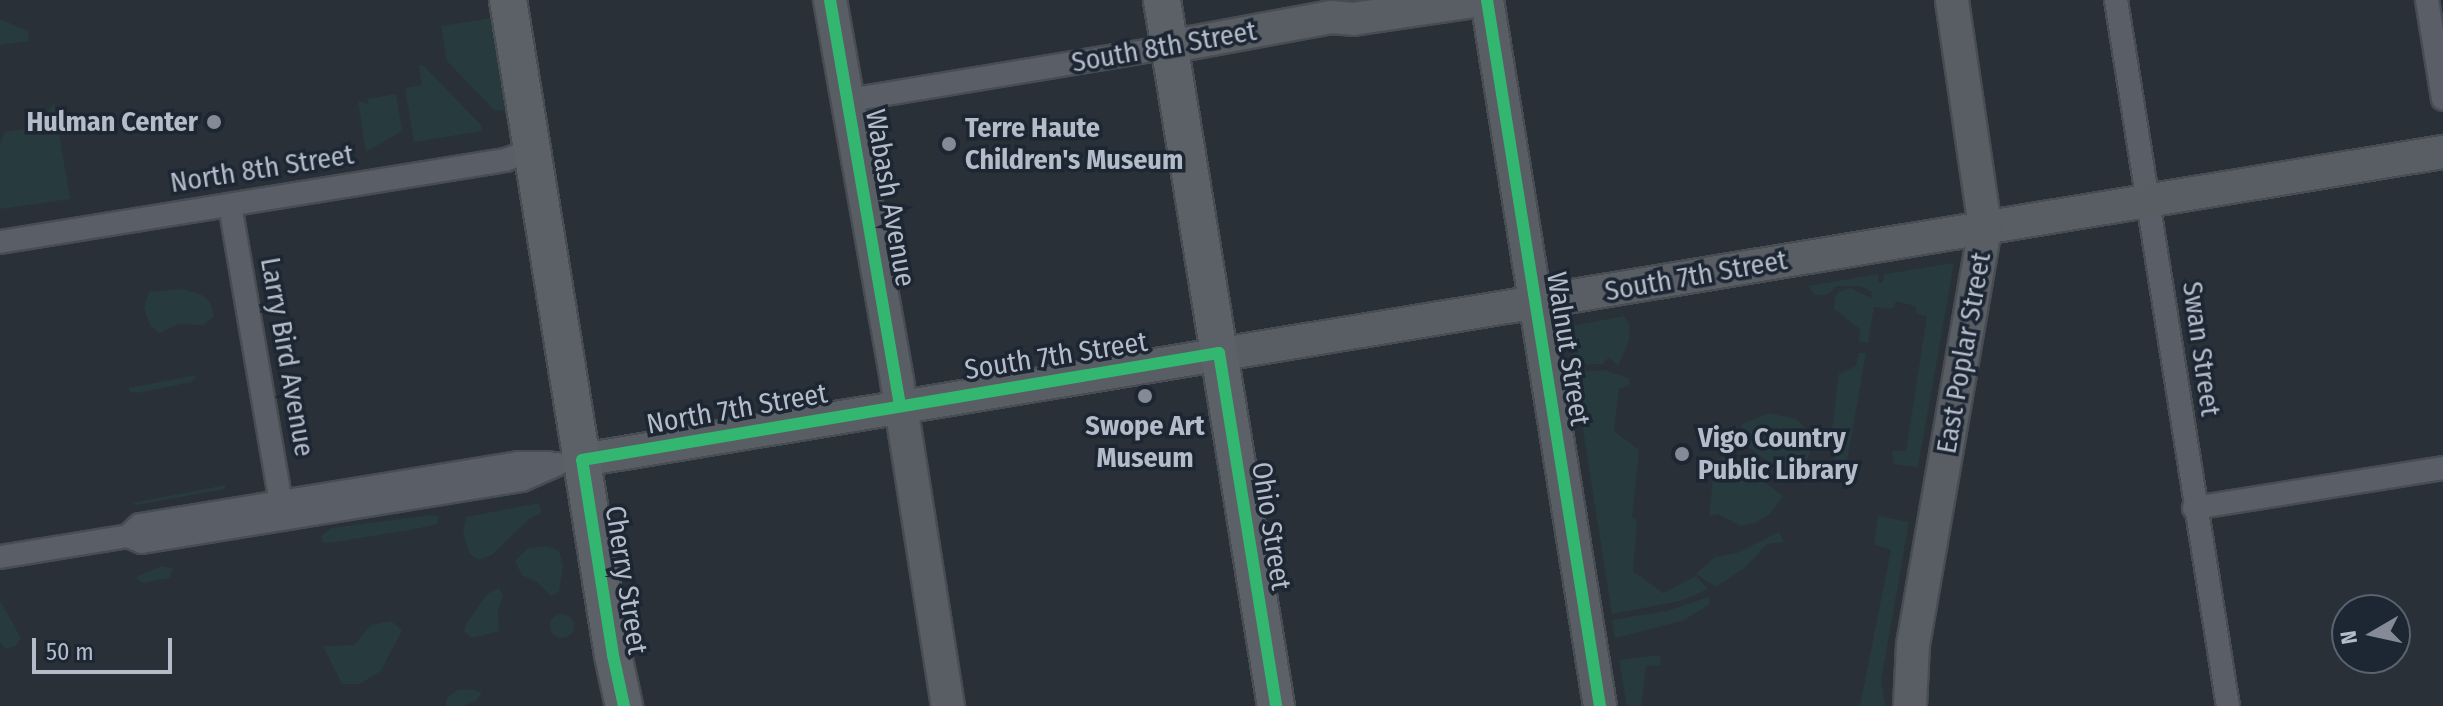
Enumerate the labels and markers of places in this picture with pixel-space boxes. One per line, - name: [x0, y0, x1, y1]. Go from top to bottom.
- place label: Hulman Center: [26, 105, 198, 139]
- place label: Terre Haute Children's Museum: [965, 111, 1183, 177]
- marker: Hulman Center: [205, 113, 223, 131]
- marker: Terre Haute Children's Museum: [940, 135, 958, 153]
- marker: Swope Art Museum: [1136, 387, 1154, 405]
- place label: Swope Art Museum: [1085, 409, 1205, 475]
- place label: Vigo Country Public Library: [1698, 421, 1858, 487]
- marker: Vigo Country Public Library: [1673, 445, 1691, 463]

